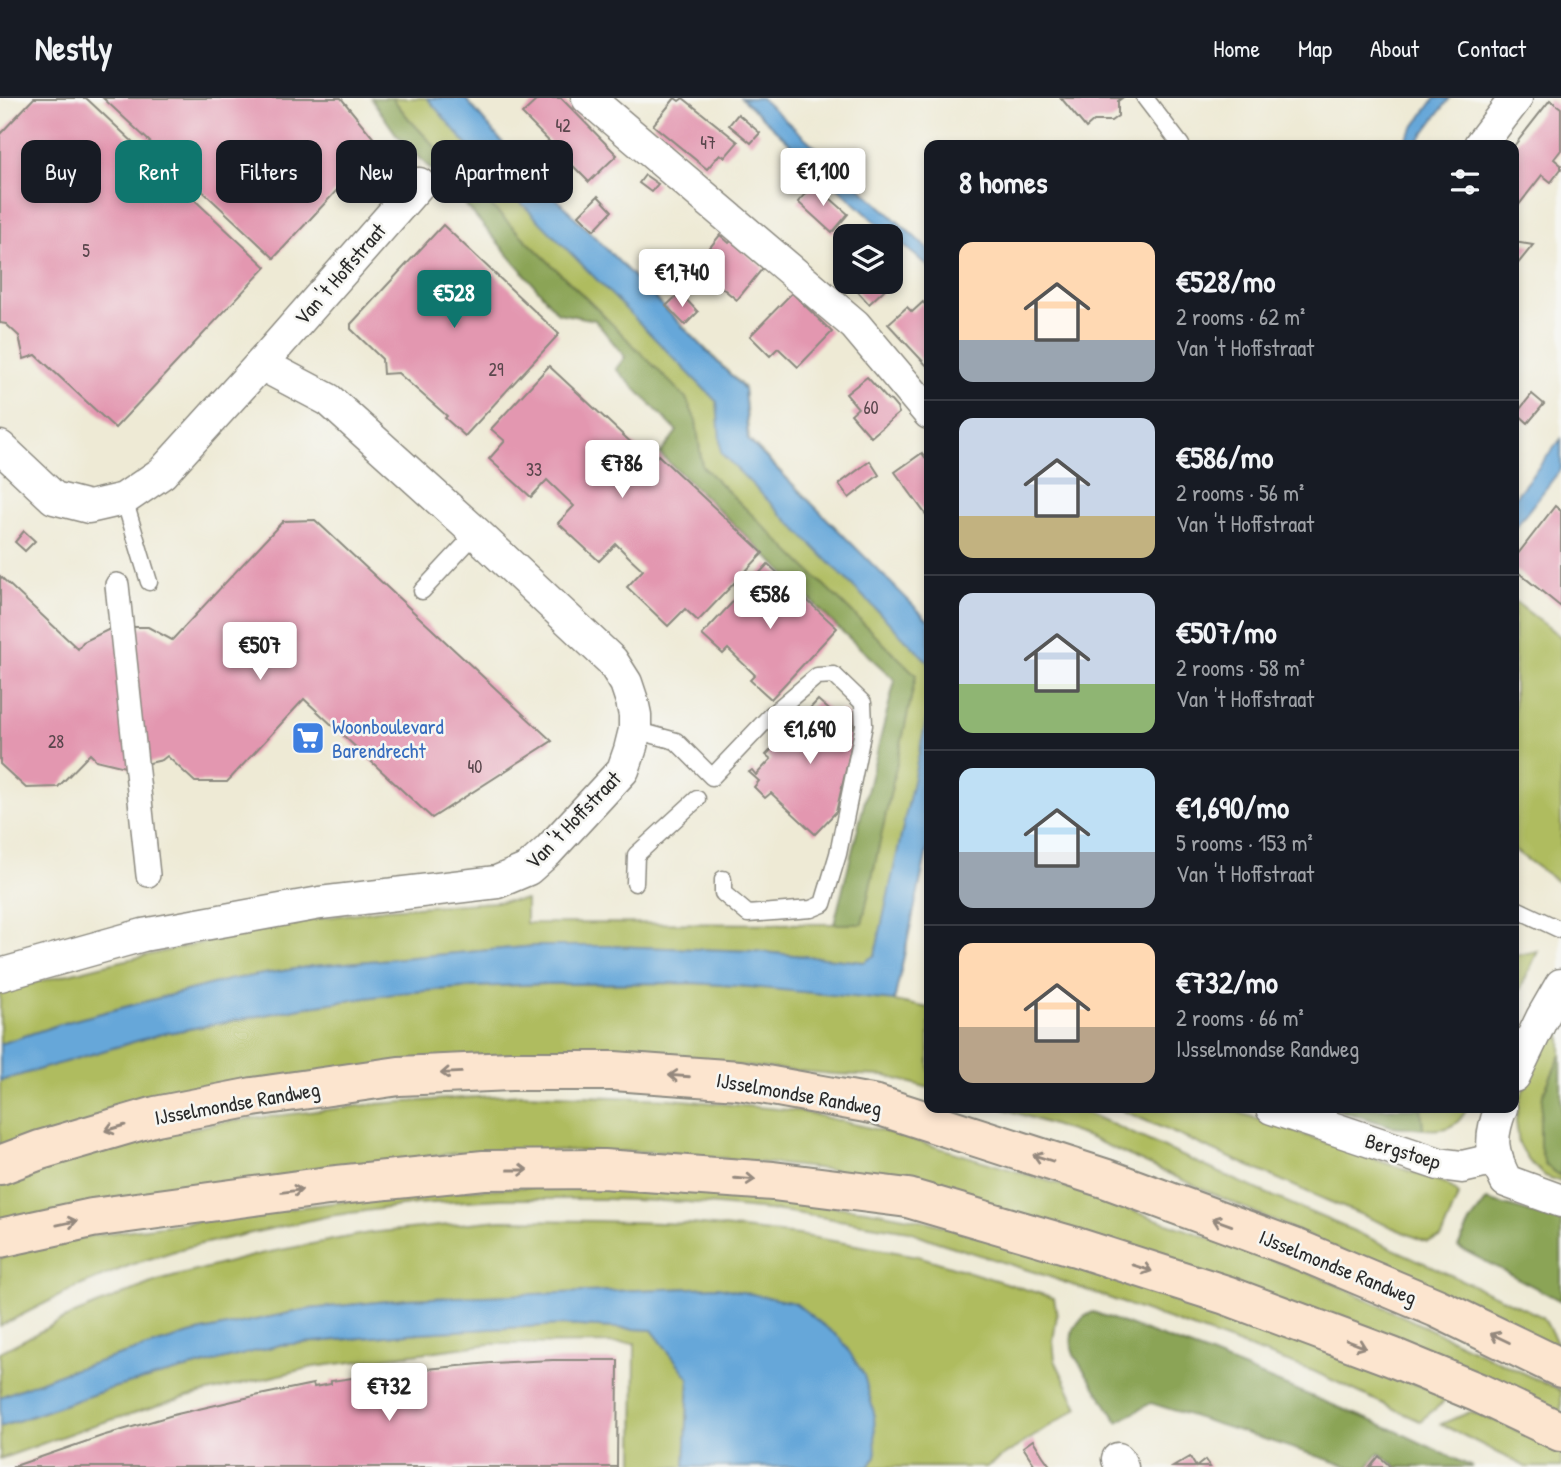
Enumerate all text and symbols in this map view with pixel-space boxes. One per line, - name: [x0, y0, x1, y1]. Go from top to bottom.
- text: Nestly: [35, 26, 112, 70]
- text: Home: [1213, 32, 1260, 64]
- text: Map: [1298, 32, 1332, 64]
- text: About: [1370, 32, 1419, 64]
- text: Contact: [1457, 32, 1526, 64]
- house number: 42: [555, 113, 571, 138]
- house number: 47: [700, 130, 716, 155]
- chip: Buy: [21, 140, 101, 203]
- chip: Rent: [115, 140, 202, 203]
- chip: Filters: [216, 140, 322, 203]
- chip: New: [336, 140, 417, 203]
- chip: Apartment: [431, 140, 573, 203]
- pin: €1,100: [766, 148, 880, 208]
- text: €1,100: [796, 155, 850, 186]
- text: 8 homes: [959, 162, 1047, 202]
- icon: filters: [1446, 163, 1484, 201]
- street label: Van 't Hoffstraat: [288, 216, 393, 331]
- map controls: [833, 224, 903, 294]
- button: layers: [833, 224, 903, 294]
- house number: 5: [82, 238, 90, 263]
- pin: €1,740: [625, 250, 739, 309]
- text: €1,740: [655, 256, 709, 287]
- text: €528/mo: [1176, 261, 1275, 301]
- icon: home: [1015, 270, 1099, 354]
- pin: €528: [413, 271, 495, 330]
- text: €528: [433, 277, 475, 308]
- text: 2 rooms · 62 m²: [1176, 301, 1305, 332]
- text: Van 't Hoffstraat: [1176, 332, 1314, 363]
- house number: 29: [488, 357, 504, 382]
- house number: 60: [863, 395, 879, 420]
- text: €586/mo: [1176, 437, 1273, 477]
- pin: €786: [581, 440, 663, 500]
- icon: home: [1015, 446, 1099, 530]
- text: €786: [601, 447, 643, 478]
- house number: 33: [526, 457, 542, 482]
- text: 2 rooms · 56 m²: [1176, 477, 1304, 508]
- text: Van 't Hoffstraat: [1176, 508, 1314, 539]
- pin: €586: [729, 572, 811, 631]
- text: €586: [750, 578, 790, 609]
- text: €507/mo: [1176, 612, 1277, 652]
- icon: home: [1015, 621, 1099, 705]
- pin: €507: [219, 622, 301, 682]
- text: €507: [239, 629, 281, 660]
- text: 2 rooms · 58 m²: [1176, 652, 1305, 683]
- text: Van 't Hoffstraat: [1176, 683, 1314, 714]
- pin: €1,690: [753, 706, 867, 766]
- place label: Woonboulevard Barendrecht: [332, 712, 444, 765]
- text: €1,690: [784, 713, 836, 744]
- supermarket icon: Woonboulevard Barendrecht: [289, 719, 327, 757]
- house number: 28: [48, 729, 64, 754]
- house number: 40: [468, 754, 482, 779]
- street label: Van 't Hoffstraat: [519, 764, 628, 875]
- text: €1,690/mo: [1176, 787, 1289, 827]
- icon: home: [1015, 796, 1099, 880]
- text: 5 rooms · 153 m²: [1176, 827, 1313, 858]
- text: Van 't Hoffstraat: [1176, 858, 1314, 889]
- text: €732/mo: [1176, 962, 1278, 1002]
- icon: home: [1015, 971, 1099, 1055]
- text: 2 rooms · 66 m²: [1176, 1002, 1304, 1033]
- text: IJsselmondse Randweg: [1176, 1033, 1359, 1064]
- street label: IJsselmondse Randweg: [714, 1065, 884, 1123]
- one-way arrow: [440, 1067, 463, 1080]
- one-way arrow: [668, 1069, 690, 1082]
- street label: IJsselmondse Randweg: [152, 1074, 322, 1132]
- one-way arrow: [104, 1123, 126, 1136]
- street label: Bergstoep: [1362, 1126, 1444, 1176]
- one-way arrow: [1032, 1151, 1054, 1163]
- one-way arrow: [506, 1163, 529, 1177]
- one-way arrow: [733, 1173, 756, 1186]
- one-way arrow: [280, 1184, 303, 1197]
- one-way arrow: [1212, 1214, 1234, 1227]
- one-way arrow: [55, 1216, 78, 1230]
- street label: IJsselmondse Randweg: [1255, 1222, 1421, 1312]
- one-way arrow: [1130, 1263, 1152, 1275]
- one-way arrow: [1490, 1331, 1511, 1345]
- one-way arrow: [1344, 1338, 1366, 1351]
- pin: €732: [348, 1364, 430, 1423]
- text: €732: [367, 1370, 411, 1401]

